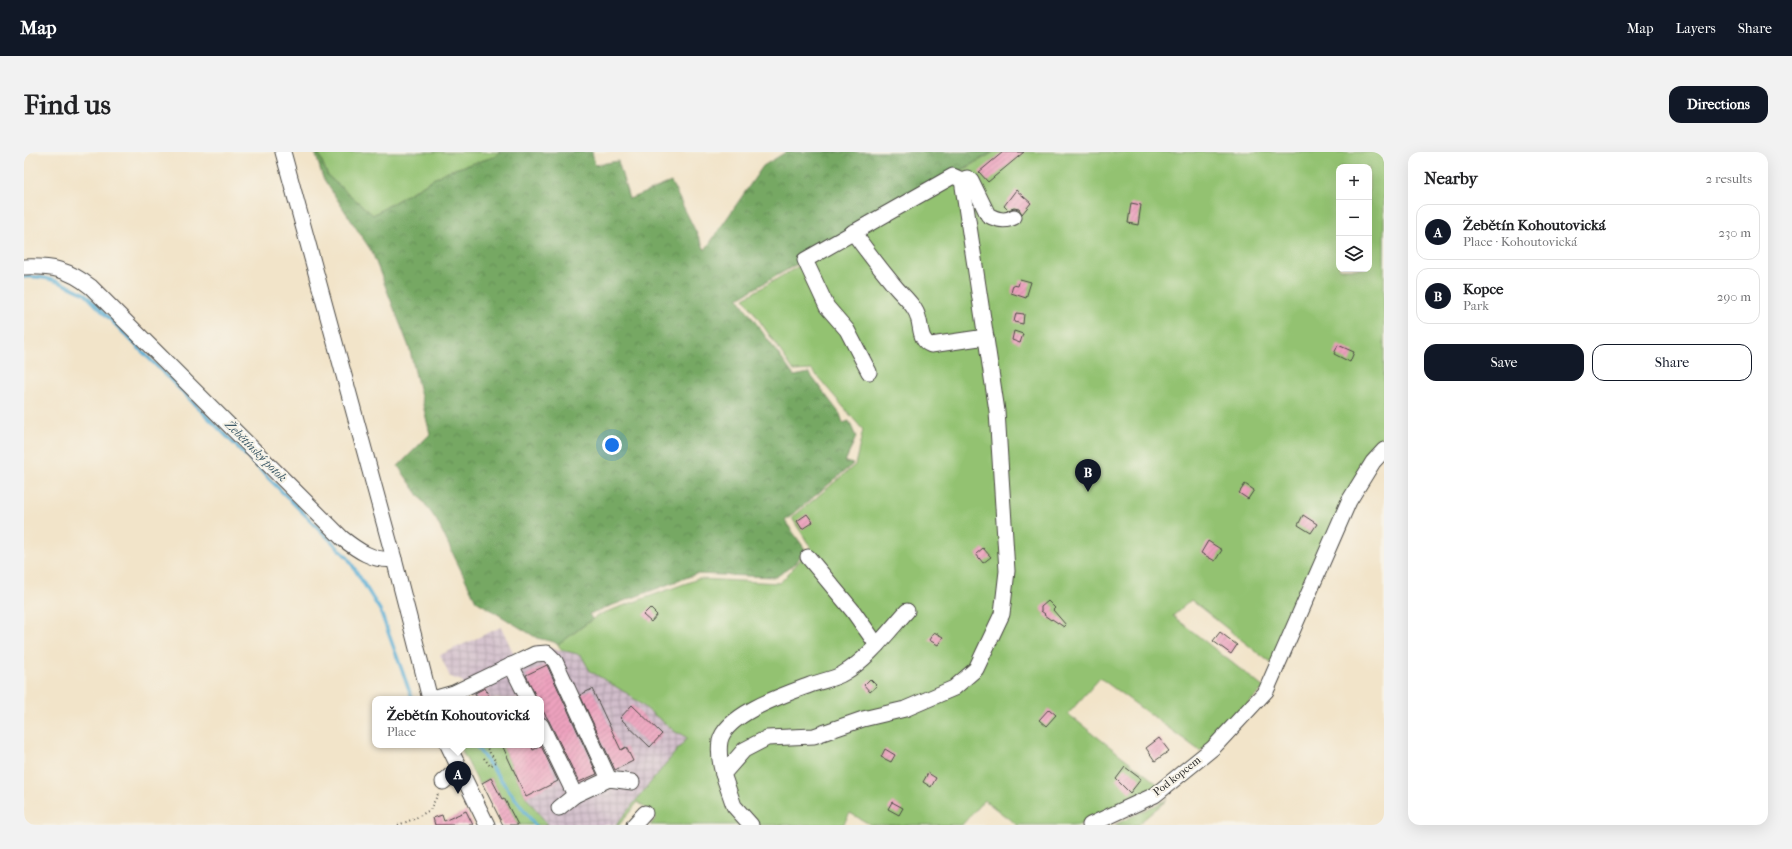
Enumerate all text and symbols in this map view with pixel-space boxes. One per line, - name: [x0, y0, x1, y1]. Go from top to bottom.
- text: Map: [20, 17, 56, 39]
- text: Map: [1627, 20, 1654, 37]
- text: Layers: [1676, 20, 1716, 37]
- text: Share: [1738, 20, 1772, 37]
- button: Directions: [1669, 86, 1768, 123]
- text: Find us: [24, 88, 111, 121]
- map controls: [1336, 164, 1372, 272]
- button: +: [1336, 164, 1372, 200]
- text: Nearby: [1424, 168, 1478, 188]
- text: 2 results: [1706, 171, 1752, 186]
- button: −: [1336, 200, 1372, 236]
- text: Žebětín Kohoutovická: [1463, 216, 1606, 234]
- text: A: [1434, 225, 1442, 240]
- text: 230 m: [1718, 225, 1751, 240]
- text: Place · Kohoutovická: [1463, 234, 1577, 249]
- button: layers: [1336, 236, 1372, 272]
- text: Kopce: [1463, 280, 1503, 298]
- text: B: [1434, 289, 1442, 304]
- text: 290 m: [1717, 289, 1751, 304]
- text: Park: [1463, 298, 1489, 313]
- button: Save: [1424, 344, 1584, 381]
- button: Share: [1592, 344, 1752, 381]
- water label: Žebětínský potok: [222, 416, 290, 485]
- your location: [602, 435, 622, 455]
- pin: B: [1075, 459, 1101, 492]
- popup: [372, 696, 544, 748]
- text: Žebětín Kohoutovická: [387, 706, 529, 724]
- text: Place: [387, 724, 416, 739]
- street label: Pod kopcem: [1151, 753, 1204, 799]
- pin: A: [445, 761, 471, 794]

